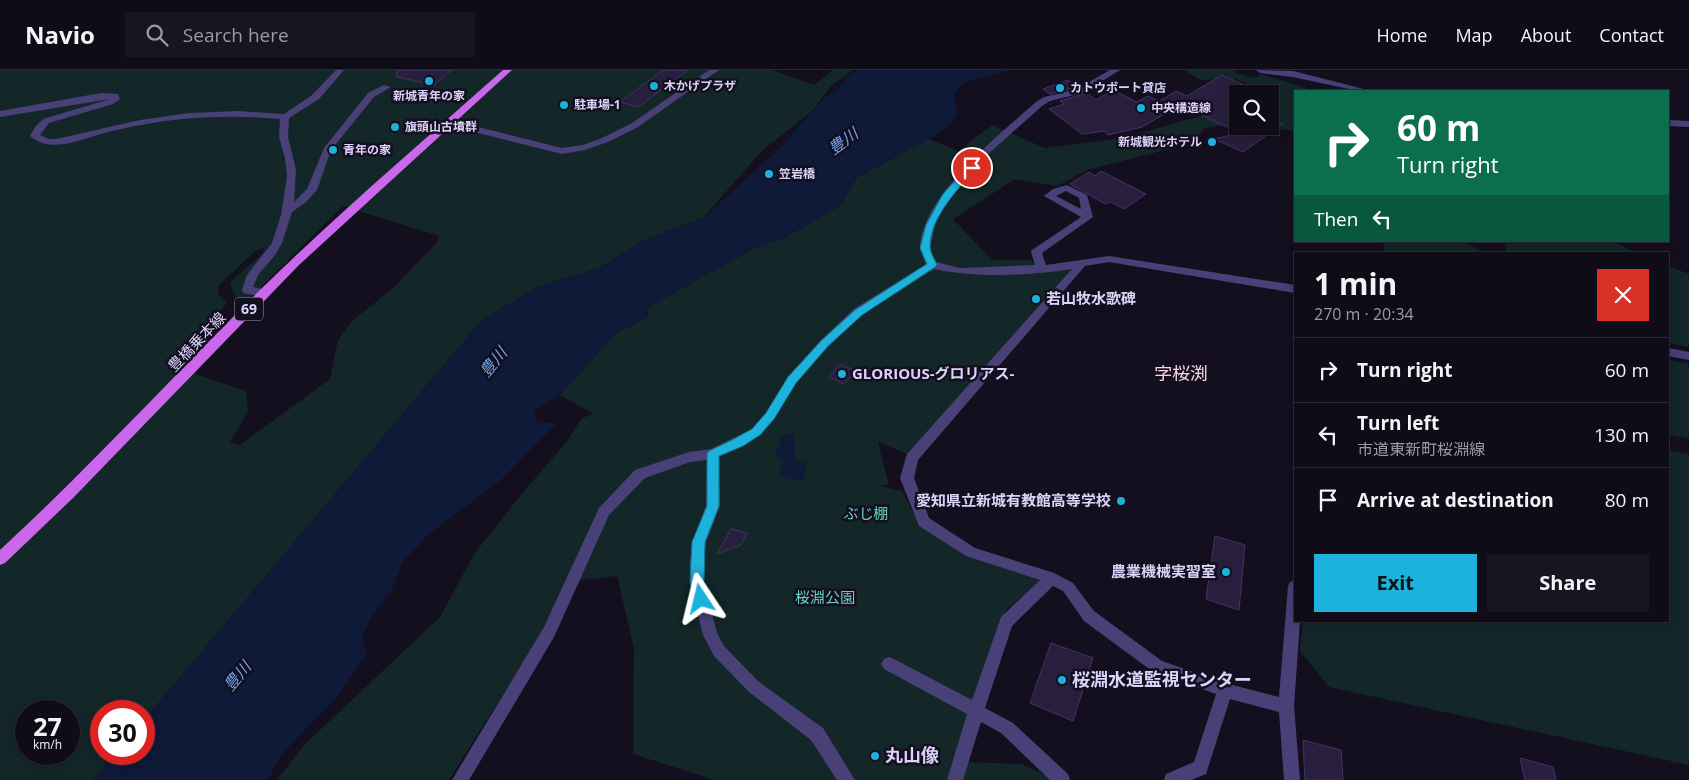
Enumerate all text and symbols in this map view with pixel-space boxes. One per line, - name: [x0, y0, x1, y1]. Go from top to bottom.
- search box: [125, 12, 475, 57]
- text: Navio: [25, 18, 95, 51]
- icon: search: [143, 21, 171, 49]
- text: Search here: [183, 22, 289, 48]
- text: Home: [1377, 23, 1427, 47]
- text: Map: [1455, 23, 1493, 47]
- text: About: [1521, 23, 1571, 47]
- text: Contact: [1599, 23, 1664, 47]
- marker: 新城青年の家: [423, 75, 435, 87]
- place label: 木かげプラザ: [664, 77, 736, 94]
- place label: カトウボート貸店: [1070, 79, 1166, 96]
- marker: 木かげプラザ: [648, 80, 660, 92]
- marker: カトウボート貸店: [1054, 82, 1066, 94]
- map controls: [1229, 85, 1279, 135]
- button: search: [1229, 85, 1279, 135]
- place label: 新城青年の家: [393, 87, 465, 104]
- place label: 駐車場-1: [574, 96, 621, 113]
- marker: 駐車場-1: [558, 99, 570, 111]
- place label: 中央構造線: [1151, 99, 1211, 116]
- marker: 中央構造線: [1135, 102, 1147, 114]
- text: 60 m: [1397, 104, 1480, 151]
- icon: right: [1314, 110, 1379, 175]
- place label: 旗頭山古墳群: [405, 118, 477, 135]
- marker: 旗頭山古墳群: [389, 121, 401, 133]
- water label: 豊川: [824, 122, 864, 159]
- place label: 新城観光ホテル: [1118, 133, 1202, 150]
- marker: 新城観光ホテル: [1206, 136, 1218, 148]
- place label: 青年の家: [343, 141, 391, 158]
- marker: 青年の家: [327, 144, 339, 156]
- pin: [951, 147, 993, 189]
- text: Turn right: [1397, 149, 1499, 179]
- icon: arrive: [958, 154, 986, 182]
- place label: 笠岩橋: [778, 165, 816, 182]
- marker: 笠岩橋: [763, 168, 775, 180]
- icon: left: [1368, 205, 1396, 233]
- text: Then: [1314, 206, 1358, 232]
- text: 1 min: [1314, 263, 1397, 304]
- button: close: [1597, 269, 1649, 321]
- place label: 若山牧水歌碑: [1046, 288, 1136, 308]
- marker: 若山牧水歌碑: [1030, 293, 1042, 305]
- road number: 69: [235, 298, 263, 320]
- text: 270 m · 20:34: [1314, 303, 1414, 325]
- street label: 豊橋乗本線: [163, 307, 230, 375]
- water label: 豊川: [474, 341, 513, 381]
- icon: right: [1314, 356, 1342, 384]
- text: Turn right: [1357, 357, 1452, 383]
- text: 60 m: [1605, 357, 1649, 383]
- district label: 字桜渕: [1154, 361, 1208, 385]
- place label: GLORIOUS-グロリアス-: [852, 363, 1015, 383]
- marker: GLORIOUS-グロリアス-: [836, 368, 848, 380]
- text: Turn left: [1357, 410, 1439, 436]
- icon: left: [1314, 421, 1342, 449]
- text: 130 m: [1594, 422, 1649, 448]
- text: 市道東新町桜淵線: [1357, 438, 1485, 460]
- icon: arrive: [1314, 486, 1342, 514]
- text: Arrive at destination: [1357, 487, 1554, 513]
- text: 80 m: [1605, 487, 1649, 513]
- place label: 愛知県立新城有教館高等学校: [916, 490, 1111, 510]
- marker: 愛知県立新城有教館高等学校: [1115, 495, 1127, 507]
- park label: ぶじ棚: [843, 503, 889, 523]
- button: Exit: [1314, 554, 1477, 612]
- button: Share: [1487, 554, 1649, 612]
- place label: 農業機械実習室: [1111, 561, 1216, 581]
- marker: 農業機械実習室: [1220, 566, 1232, 578]
- position arrow: [674, 572, 726, 624]
- park label: 桜淵公園: [795, 587, 855, 607]
- water label: 豊川: [218, 655, 257, 695]
- place label: 桜淵水道監視センター: [1072, 667, 1252, 691]
- marker: 桜淵水道監視センター: [1056, 674, 1068, 686]
- speed limit sign: 30: [90, 700, 155, 765]
- text: 27: [33, 709, 62, 743]
- text: km/h: [33, 736, 62, 753]
- place label: 丸山像: [885, 743, 939, 767]
- marker: 丸山像: [869, 750, 881, 762]

